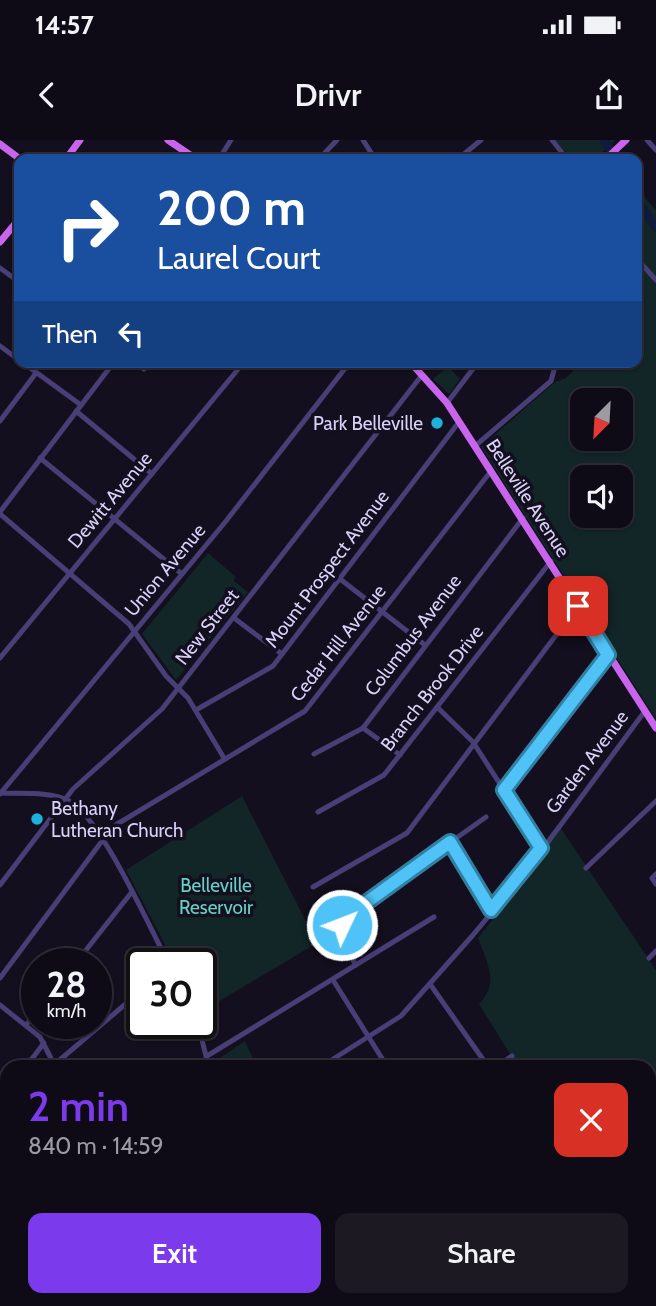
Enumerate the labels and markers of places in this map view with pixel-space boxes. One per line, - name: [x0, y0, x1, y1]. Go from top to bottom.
- place label: Park Belleville: [313, 412, 423, 435]
- marker: Park Belleville: [429, 415, 445, 431]
- pin: [548, 576, 608, 636]
- place label: Bethany Lutheran Church: [51, 797, 183, 842]
- marker: Bethany Lutheran Church: [29, 811, 45, 827]

